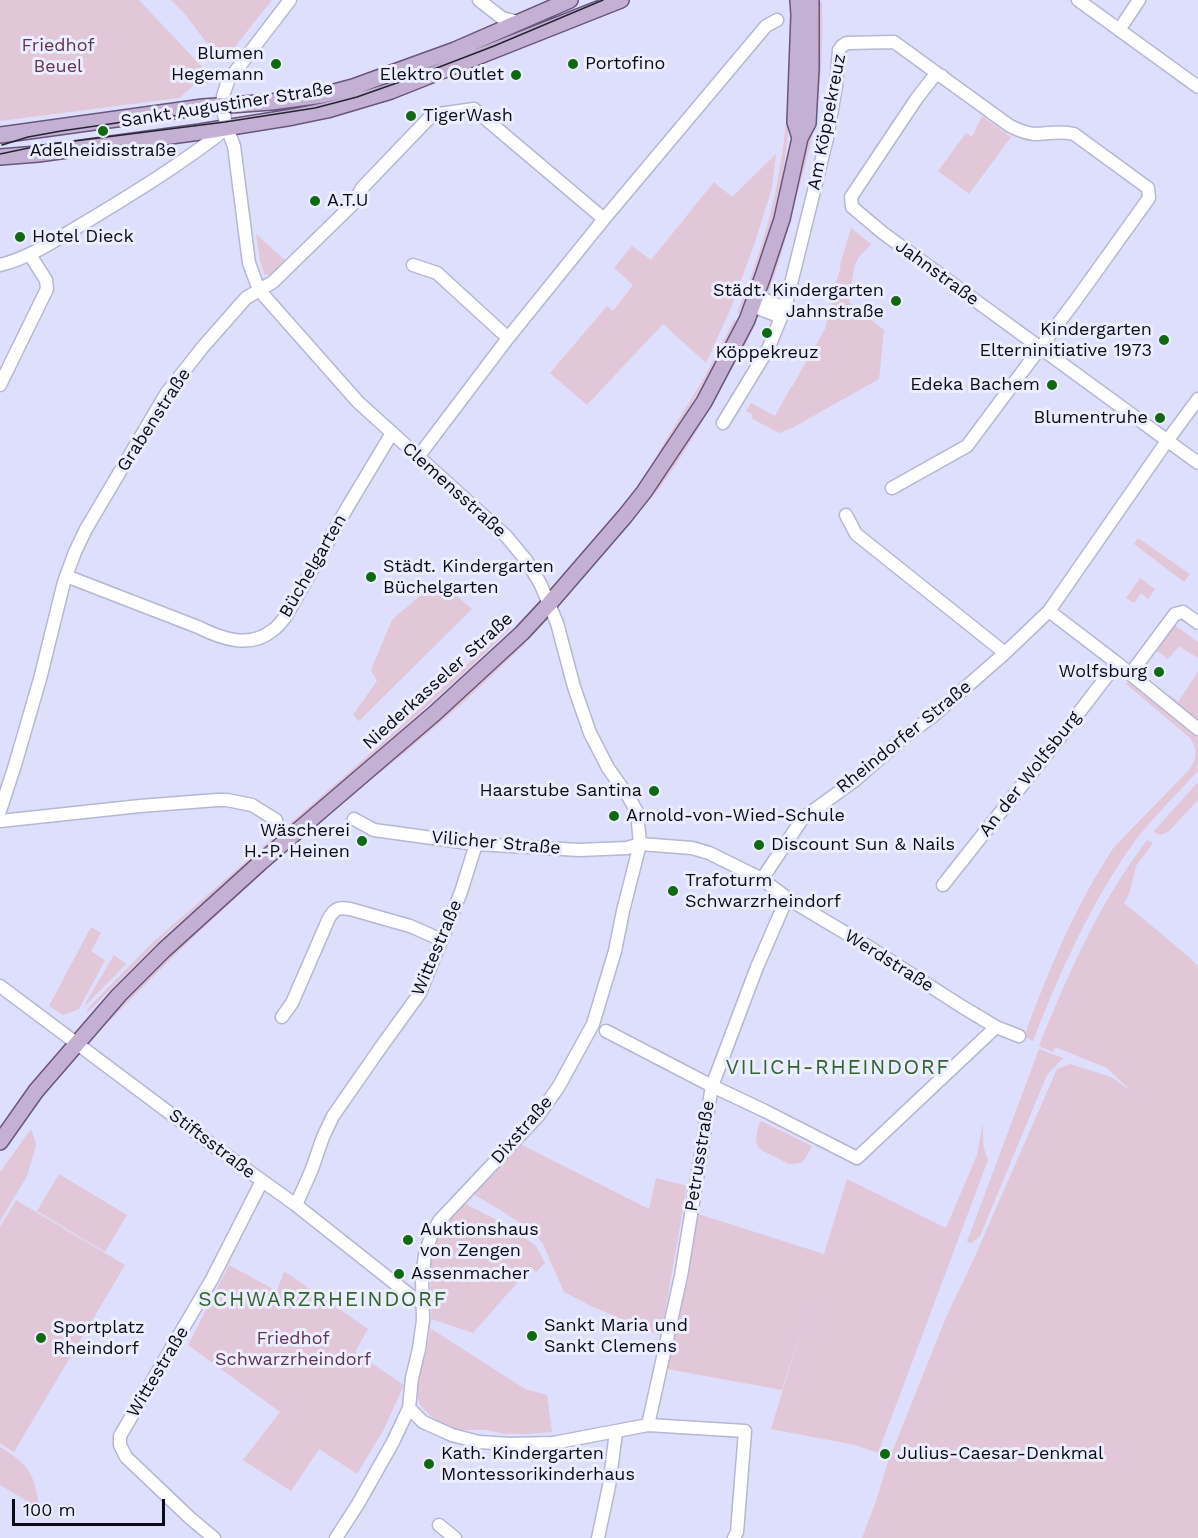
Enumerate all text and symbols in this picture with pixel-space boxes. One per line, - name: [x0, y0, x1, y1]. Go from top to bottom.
- park label: Friedhof Beuel: [22, 35, 94, 78]
- place label: Blumen Hegemann: [171, 43, 264, 86]
- street label: Am Köppekreuz: [803, 52, 851, 192]
- place label: Portofino: [585, 53, 665, 75]
- marker: Blumen Hegemann: [269, 57, 283, 71]
- marker: Portofino: [566, 57, 580, 71]
- place label: Elektro Outlet: [380, 64, 504, 86]
- marker: Elektro Outlet: [509, 68, 523, 82]
- street label: Sankt Augustiner Straße: [119, 78, 335, 132]
- place label: TigerWash: [423, 105, 513, 127]
- marker: TigerWash: [404, 109, 418, 123]
- marker: Adelheidisstraße: [96, 124, 110, 138]
- place label: Adelheidisstraße: [30, 140, 176, 162]
- place label: A.T.U: [327, 190, 368, 212]
- marker: A.T.U: [308, 194, 322, 208]
- place label: Hotel Dieck: [32, 226, 134, 248]
- marker: Hotel Dieck: [13, 230, 27, 244]
- street label: Jahnstraße: [891, 235, 983, 311]
- place label: Städt. Kindergarten Jahnstraße: [713, 280, 884, 322]
- marker: Städt. Kindergarten Jahnstraße: [889, 294, 903, 308]
- place label: Kindergarten Elterninitiative 1973: [980, 319, 1152, 362]
- marker: Köppekreuz: [760, 326, 774, 340]
- marker: Kindergarten Elterninitiative 1973: [1157, 333, 1171, 347]
- place label: Köppekreuz: [715, 342, 819, 364]
- street label: Grabenstraße: [113, 364, 195, 476]
- place label: Edeka Bachem: [910, 374, 1040, 396]
- marker: Edeka Bachem: [1045, 378, 1059, 392]
- place label: Blumentruhe: [1034, 407, 1148, 429]
- marker: Blumentruhe: [1153, 411, 1167, 425]
- street label: Clemensstraße: [398, 438, 510, 542]
- street label: Büchelgarten: [275, 511, 351, 621]
- place label: Städt. Kindergarten Büchelgarten: [383, 556, 554, 598]
- marker: Städt. Kindergarten Büchelgarten: [364, 570, 378, 584]
- street label: Niederkasseler Straße: [359, 608, 517, 754]
- place label: Wolfsburg: [1059, 661, 1147, 683]
- marker: Wolfsburg: [1152, 665, 1166, 679]
- street label: Rheindorfer Straße: [832, 676, 976, 798]
- street label: An der Wolfsburg: [974, 707, 1086, 841]
- place label: Haarstube Santina: [479, 780, 642, 802]
- marker: Haarstube Santina: [647, 784, 661, 798]
- place label: Arnold-von-Wied-Schule: [626, 805, 845, 827]
- marker: Arnold-von-Wied-Schule: [607, 809, 621, 823]
- place label: Wäscherei H.-P. Heinen: [244, 820, 350, 862]
- street label: Vilicher Straße: [430, 827, 562, 859]
- marker: Wäscherei H.-P. Heinen: [355, 834, 369, 848]
- place label: Discount Sun & Nails: [771, 834, 955, 856]
- marker: Discount Sun & Nails: [752, 838, 766, 852]
- place label: Trafoturm Schwarzrheindorf: [685, 870, 841, 912]
- marker: Trafoturm Schwarzrheindorf: [666, 884, 680, 898]
- street label: Wittestraße: [407, 897, 467, 999]
- street label: Werdstraße: [840, 925, 938, 997]
- district label: VILICH-RHEINDORF: [725, 1055, 951, 1081]
- street label: Dixstraße: [487, 1092, 557, 1168]
- street label: Petrusstraße: [681, 1099, 719, 1213]
- street label: Stiftsstraße: [164, 1104, 260, 1184]
- place label: Auktionshaus von Zengen: [420, 1219, 539, 1262]
- marker: Auktionshaus von Zengen: [401, 1233, 415, 1247]
- place label: Assenmacher: [411, 1263, 530, 1285]
- marker: Assenmacher: [392, 1267, 406, 1281]
- district label: SCHWARZRHEINDORF: [198, 1287, 448, 1313]
- place label: Sankt Maria und Sankt Clemens: [544, 1315, 688, 1358]
- place label: Sportplatz Rheindorf: [53, 1317, 145, 1360]
- street label: Wittestraße: [122, 1323, 194, 1421]
- park label: Friedhof Schwarzrheindorf: [215, 1328, 371, 1370]
- marker: Sankt Maria und Sankt Clemens: [525, 1329, 539, 1343]
- marker: Sportplatz Rheindorf: [34, 1331, 48, 1345]
- place label: Kath. Kindergarten Montessorikinderhaus: [441, 1443, 635, 1486]
- place label: Julius-Caesar-Denkmal: [897, 1443, 1104, 1465]
- marker: Julius-Caesar-Denkmal: [878, 1447, 892, 1461]
- marker: Kath. Kindergarten Montessorikinderhaus: [422, 1457, 436, 1471]
- scale bar: [15, 1487, 168, 1525]
- text: 100 m: [23, 1499, 76, 1520]

